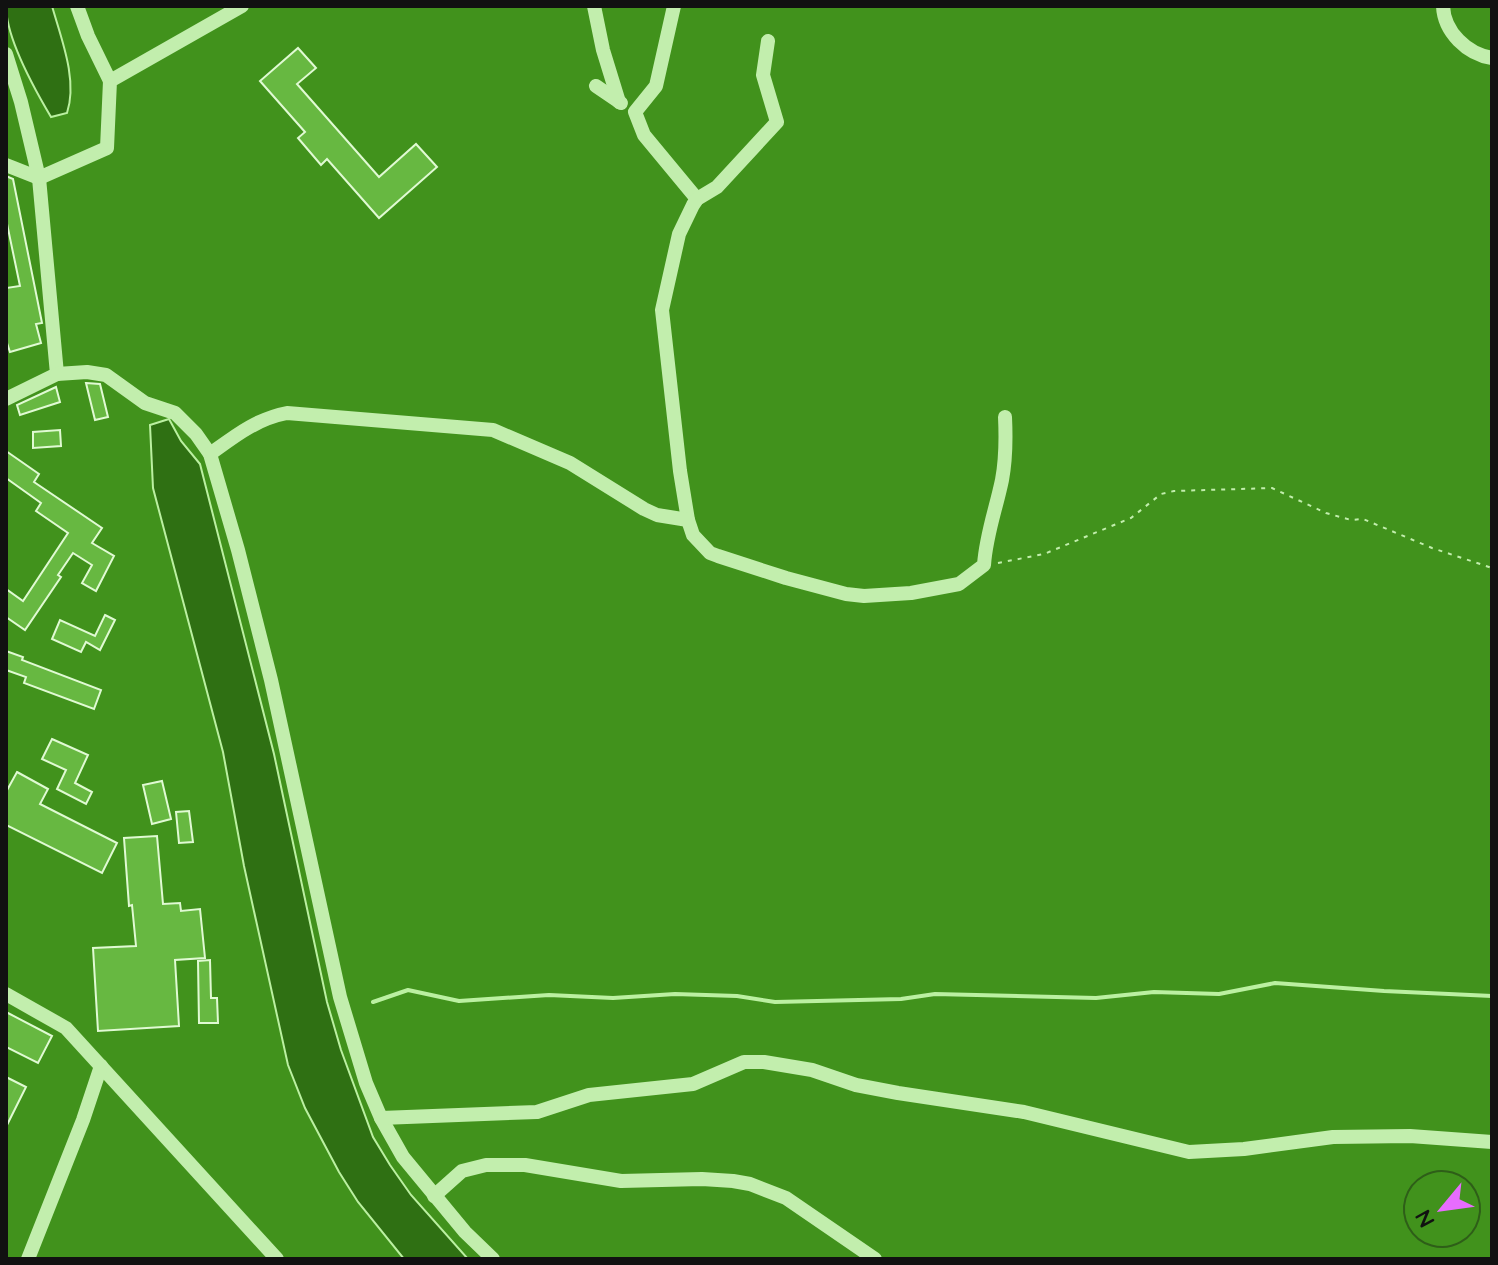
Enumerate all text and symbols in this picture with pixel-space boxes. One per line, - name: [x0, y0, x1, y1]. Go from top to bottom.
- north arrow: [1402, 1169, 1482, 1249]
- text: N: [1408, 1205, 1441, 1233]

